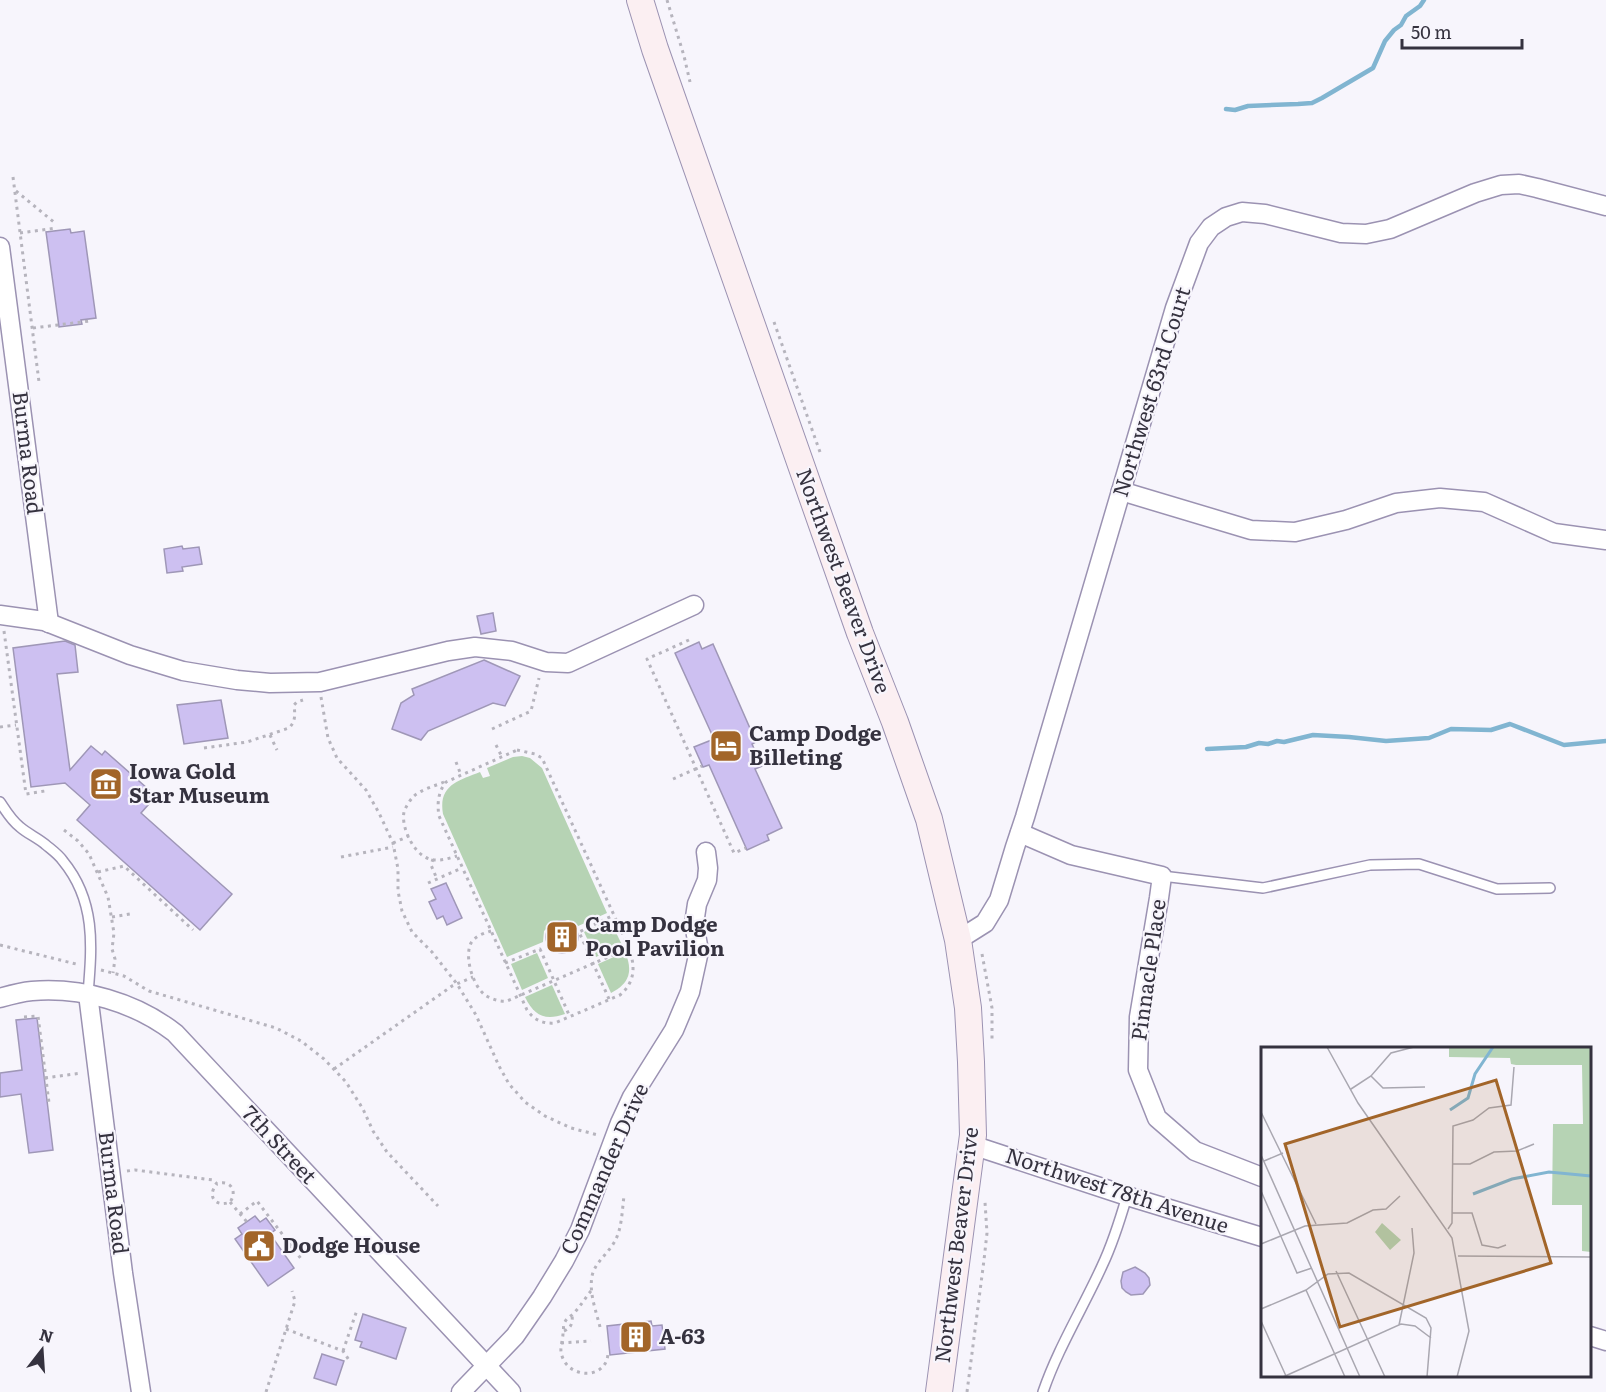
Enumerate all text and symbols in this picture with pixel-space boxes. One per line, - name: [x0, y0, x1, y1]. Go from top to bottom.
- scale bar: [1402, 12, 1522, 50]
- text: 50 m: [1411, 18, 1452, 45]
- street label: Northwest 63rd Court: [1103, 282, 1197, 500]
- street label: Burma Road: [7, 389, 52, 516]
- street label: Northwest Beaver Drive: [790, 463, 901, 697]
- place label: Camp Dodge Billeting: [749, 716, 882, 771]
- hotel icon: Camp Dodge Billeting: [708, 728, 744, 764]
- place label: Iowa Gold Star Museum: [129, 754, 270, 809]
- museum icon: Iowa Gold Star Museum: [88, 766, 124, 802]
- street label: Pinnacle Place: [1121, 897, 1172, 1043]
- place label: Camp Dodge Pool Pavilion: [585, 907, 725, 962]
- building icon: Camp Dodge Pool Pavilion: [544, 919, 580, 955]
- inset map: [1261, 1047, 1591, 1377]
- street label: Commander Drive: [551, 1077, 655, 1259]
- street label: 7th Street: [236, 1097, 326, 1190]
- street label: Northwest Beaver Drive: [925, 1125, 984, 1364]
- street label: Burma Road: [93, 1129, 138, 1256]
- street label: Northwest 78th Avenue: [1002, 1138, 1233, 1239]
- public building icon: Dodge House: [241, 1228, 277, 1264]
- place label: Dodge House: [282, 1228, 421, 1259]
- building icon: A-63: [618, 1319, 654, 1355]
- place label: A-63: [659, 1319, 705, 1350]
- north arrow: [12, 1320, 72, 1380]
- text: N: [37, 1321, 57, 1348]

